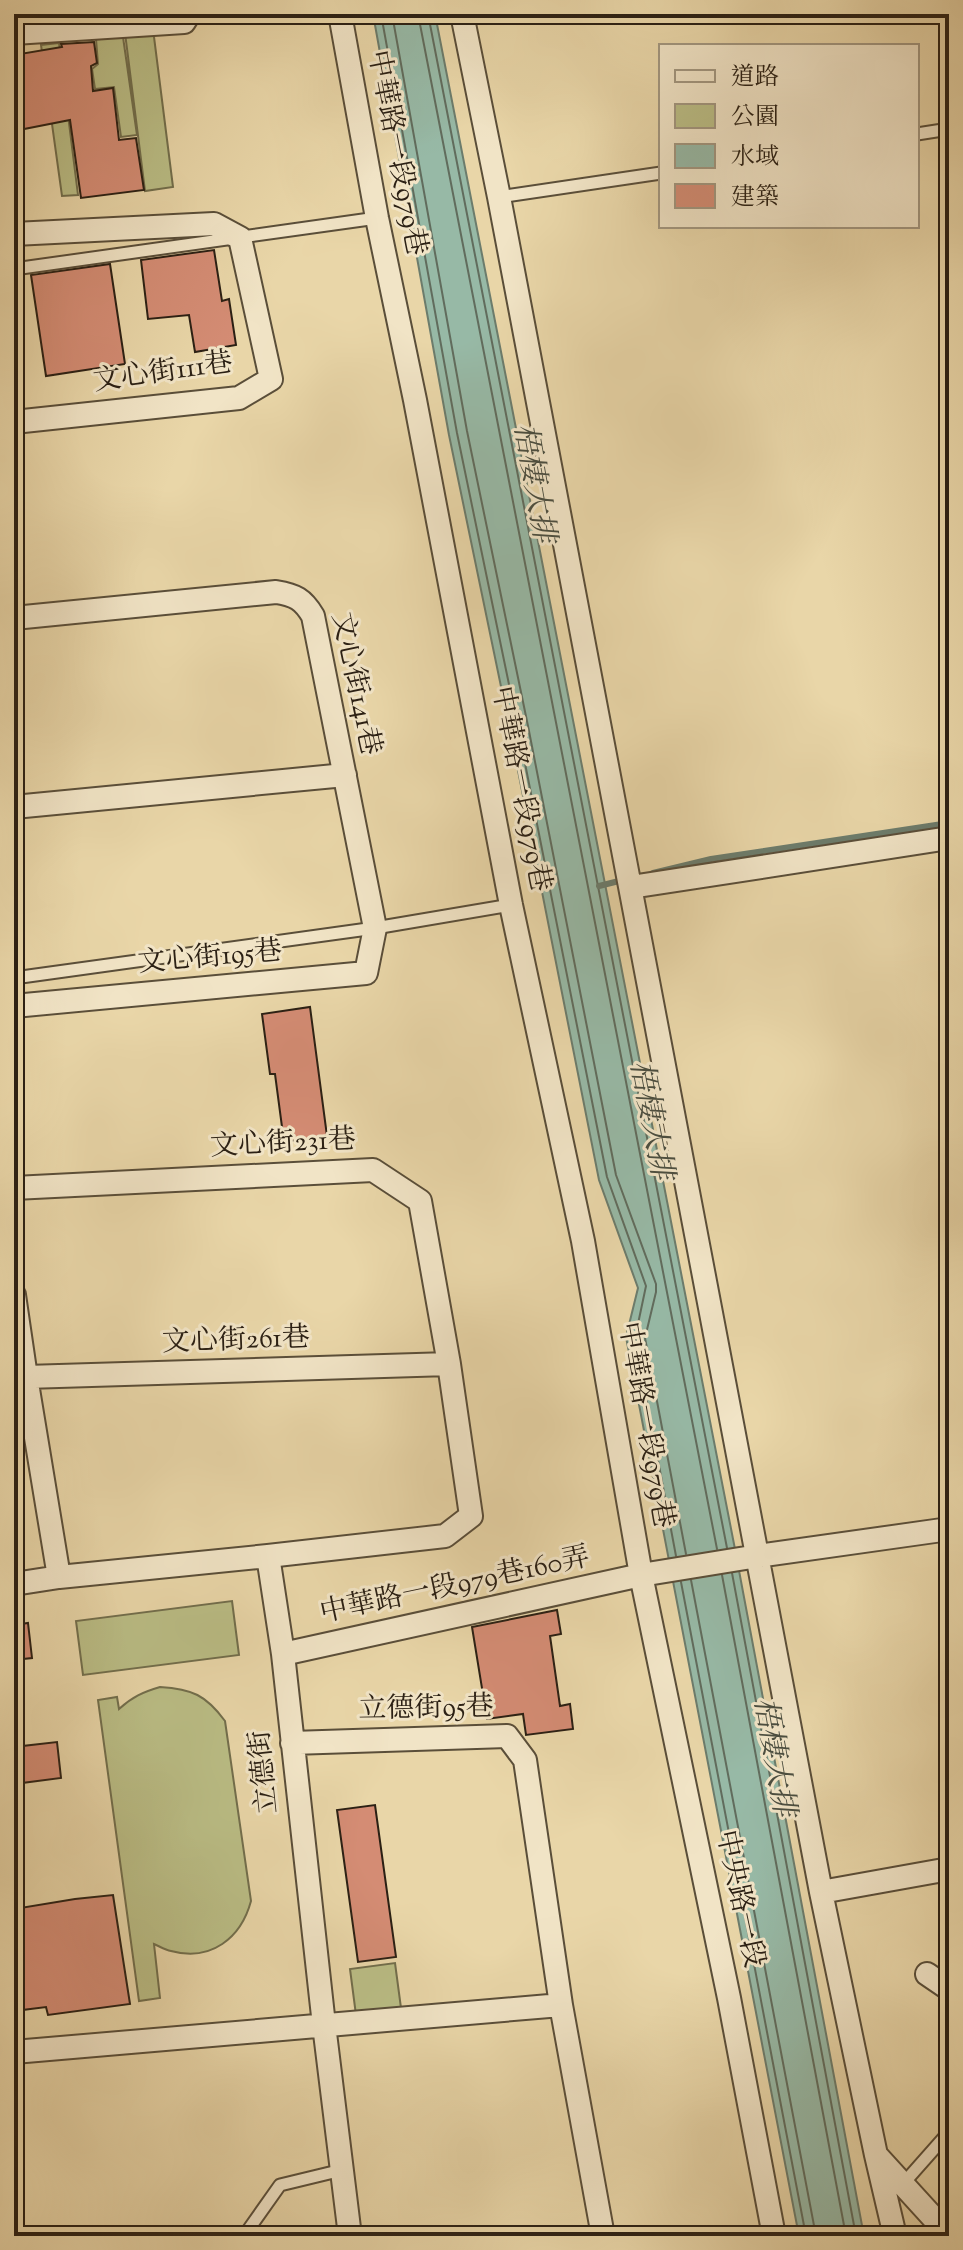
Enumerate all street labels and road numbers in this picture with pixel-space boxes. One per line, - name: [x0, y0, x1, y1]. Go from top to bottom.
- street label: 中華路一段979巷: [356, 47, 436, 259]
- street label: 文心街111巷: [91, 343, 235, 403]
- street label: 文心街141巷: [320, 609, 390, 759]
- street label: 中華路一段979巷: [480, 683, 560, 895]
- street label: 文心街195巷: [136, 932, 284, 984]
- street label: 文心街231巷: [209, 1120, 357, 1168]
- street label: 文心街261巷: [161, 1318, 311, 1364]
- street label: 中華路一段979巷: [607, 1319, 683, 1531]
- street label: 中華路一段979巷160弄: [316, 1538, 594, 1634]
- street label: 立德街95巷: [358, 1688, 494, 1730]
- street label: 立德街: [241, 1728, 289, 1816]
- street label: 中央路一段: [705, 1826, 773, 1972]

